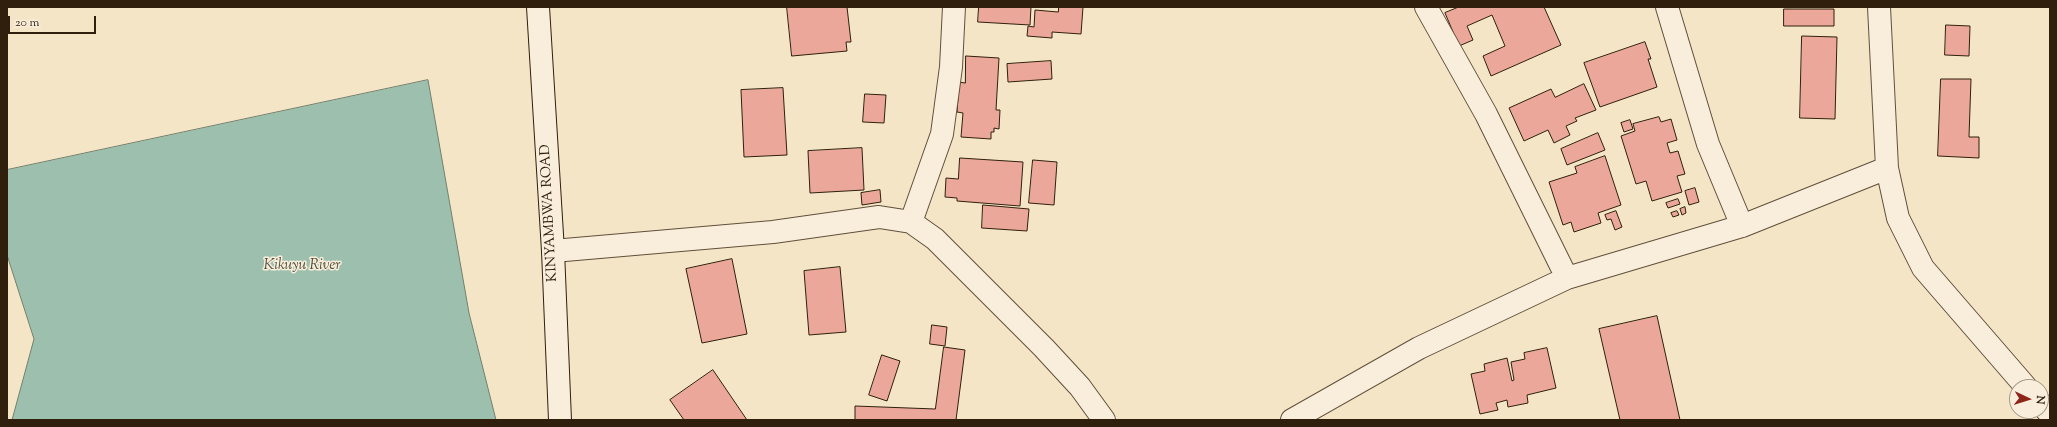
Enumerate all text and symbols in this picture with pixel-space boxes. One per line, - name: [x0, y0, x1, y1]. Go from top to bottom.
- scale bar: [10, 8, 98, 34]
- text: 20 m: [15, 14, 39, 32]
- street label: KINYAMBWA ROAD: [538, 144, 562, 282]
- water label: Kikuyu River: [263, 257, 341, 275]
- north arrow: [2009, 379, 2049, 419]
- text: N: [2032, 395, 2048, 405]

